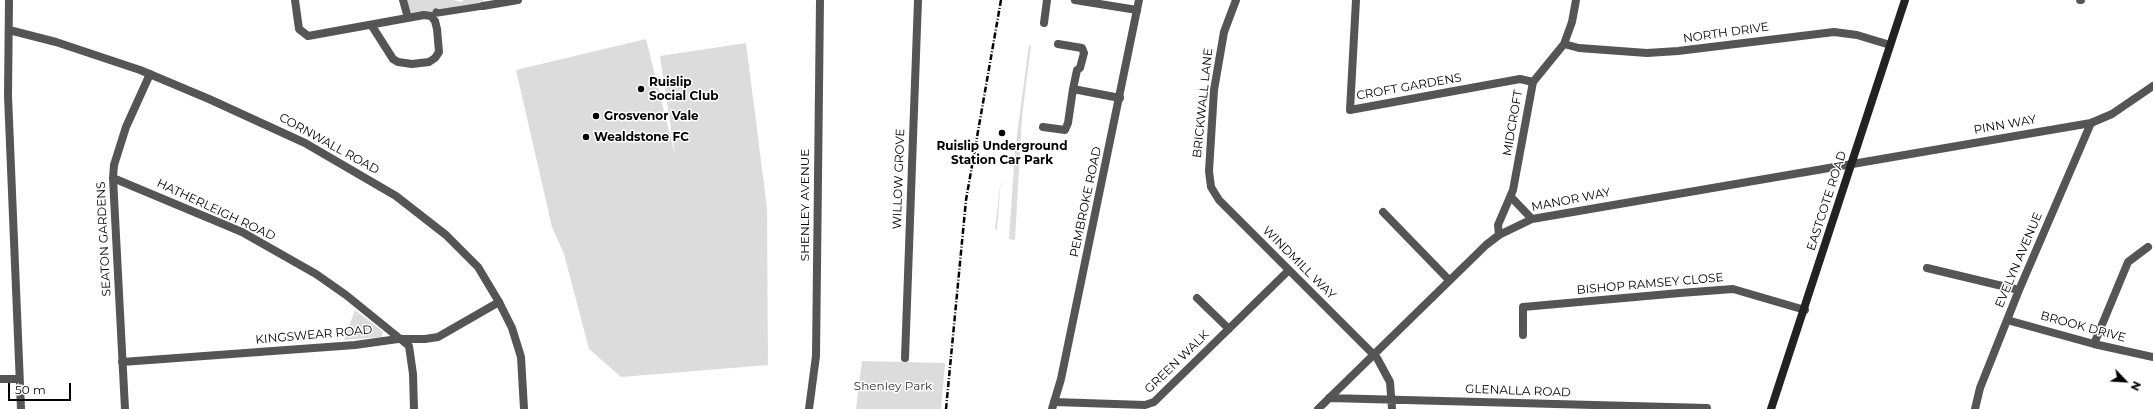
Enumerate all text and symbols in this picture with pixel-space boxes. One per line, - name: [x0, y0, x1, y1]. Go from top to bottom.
- street label: NORTH DRIVE: [1682, 20, 1770, 46]
- street label: BRICKWALL LANE: [1190, 47, 1216, 159]
- street label: CROFT GARDENS: [1355, 71, 1463, 103]
- place label: Ruislip Social Club: [649, 75, 718, 103]
- marker: Ruislip Social Club: [636, 84, 646, 94]
- street label: MIDCROFT: [1500, 89, 1526, 157]
- place label: Grosvenor Vale: [604, 109, 699, 123]
- street label: CORNWALL ROAD: [276, 110, 382, 178]
- marker: Grosvenor Vale: [591, 111, 601, 121]
- street label: PINN WAY: [1973, 112, 2037, 138]
- street label: WILLOW GROVE: [890, 128, 908, 230]
- marker: Ruislip Underground Station Car Park: [997, 128, 1007, 138]
- place label: Wealdstone FC: [594, 130, 689, 144]
- marker: Wealdstone FC: [581, 132, 591, 142]
- place label: Ruislip Underground Station Car Park: [937, 139, 1067, 167]
- street label: PEMBROKE ROAD: [1067, 145, 1105, 259]
- street label: SHENLEY AVENUE: [798, 149, 812, 261]
- street label: EASTCOTE ROAD: [1804, 149, 1850, 253]
- street label: HATHERLEIGH ROAD: [154, 176, 278, 244]
- street label: SEATON GARDENS: [94, 181, 114, 297]
- street label: MANOR WAY: [1530, 185, 1612, 215]
- street label: EVELYN AVENUE: [1992, 210, 2046, 310]
- street label: WINDMILL WAY: [1259, 223, 1339, 303]
- street label: BISHOP RAMSEY CLOSE: [1576, 270, 1724, 298]
- street label: BROOK DRIVE: [2039, 309, 2127, 345]
- street label: KINGSWEAR ROAD: [255, 323, 373, 347]
- street label: GREEN WALK: [1142, 328, 1212, 396]
- north arrow: [2105, 361, 2145, 401]
- scale bar: [10, 375, 73, 401]
- park label: Shenley Park: [854, 379, 932, 393]
- text: N: [2128, 379, 2144, 393]
- text: 50 m: [15, 382, 46, 397]
- street label: GLENALLA ROAD: [1465, 382, 1571, 400]

